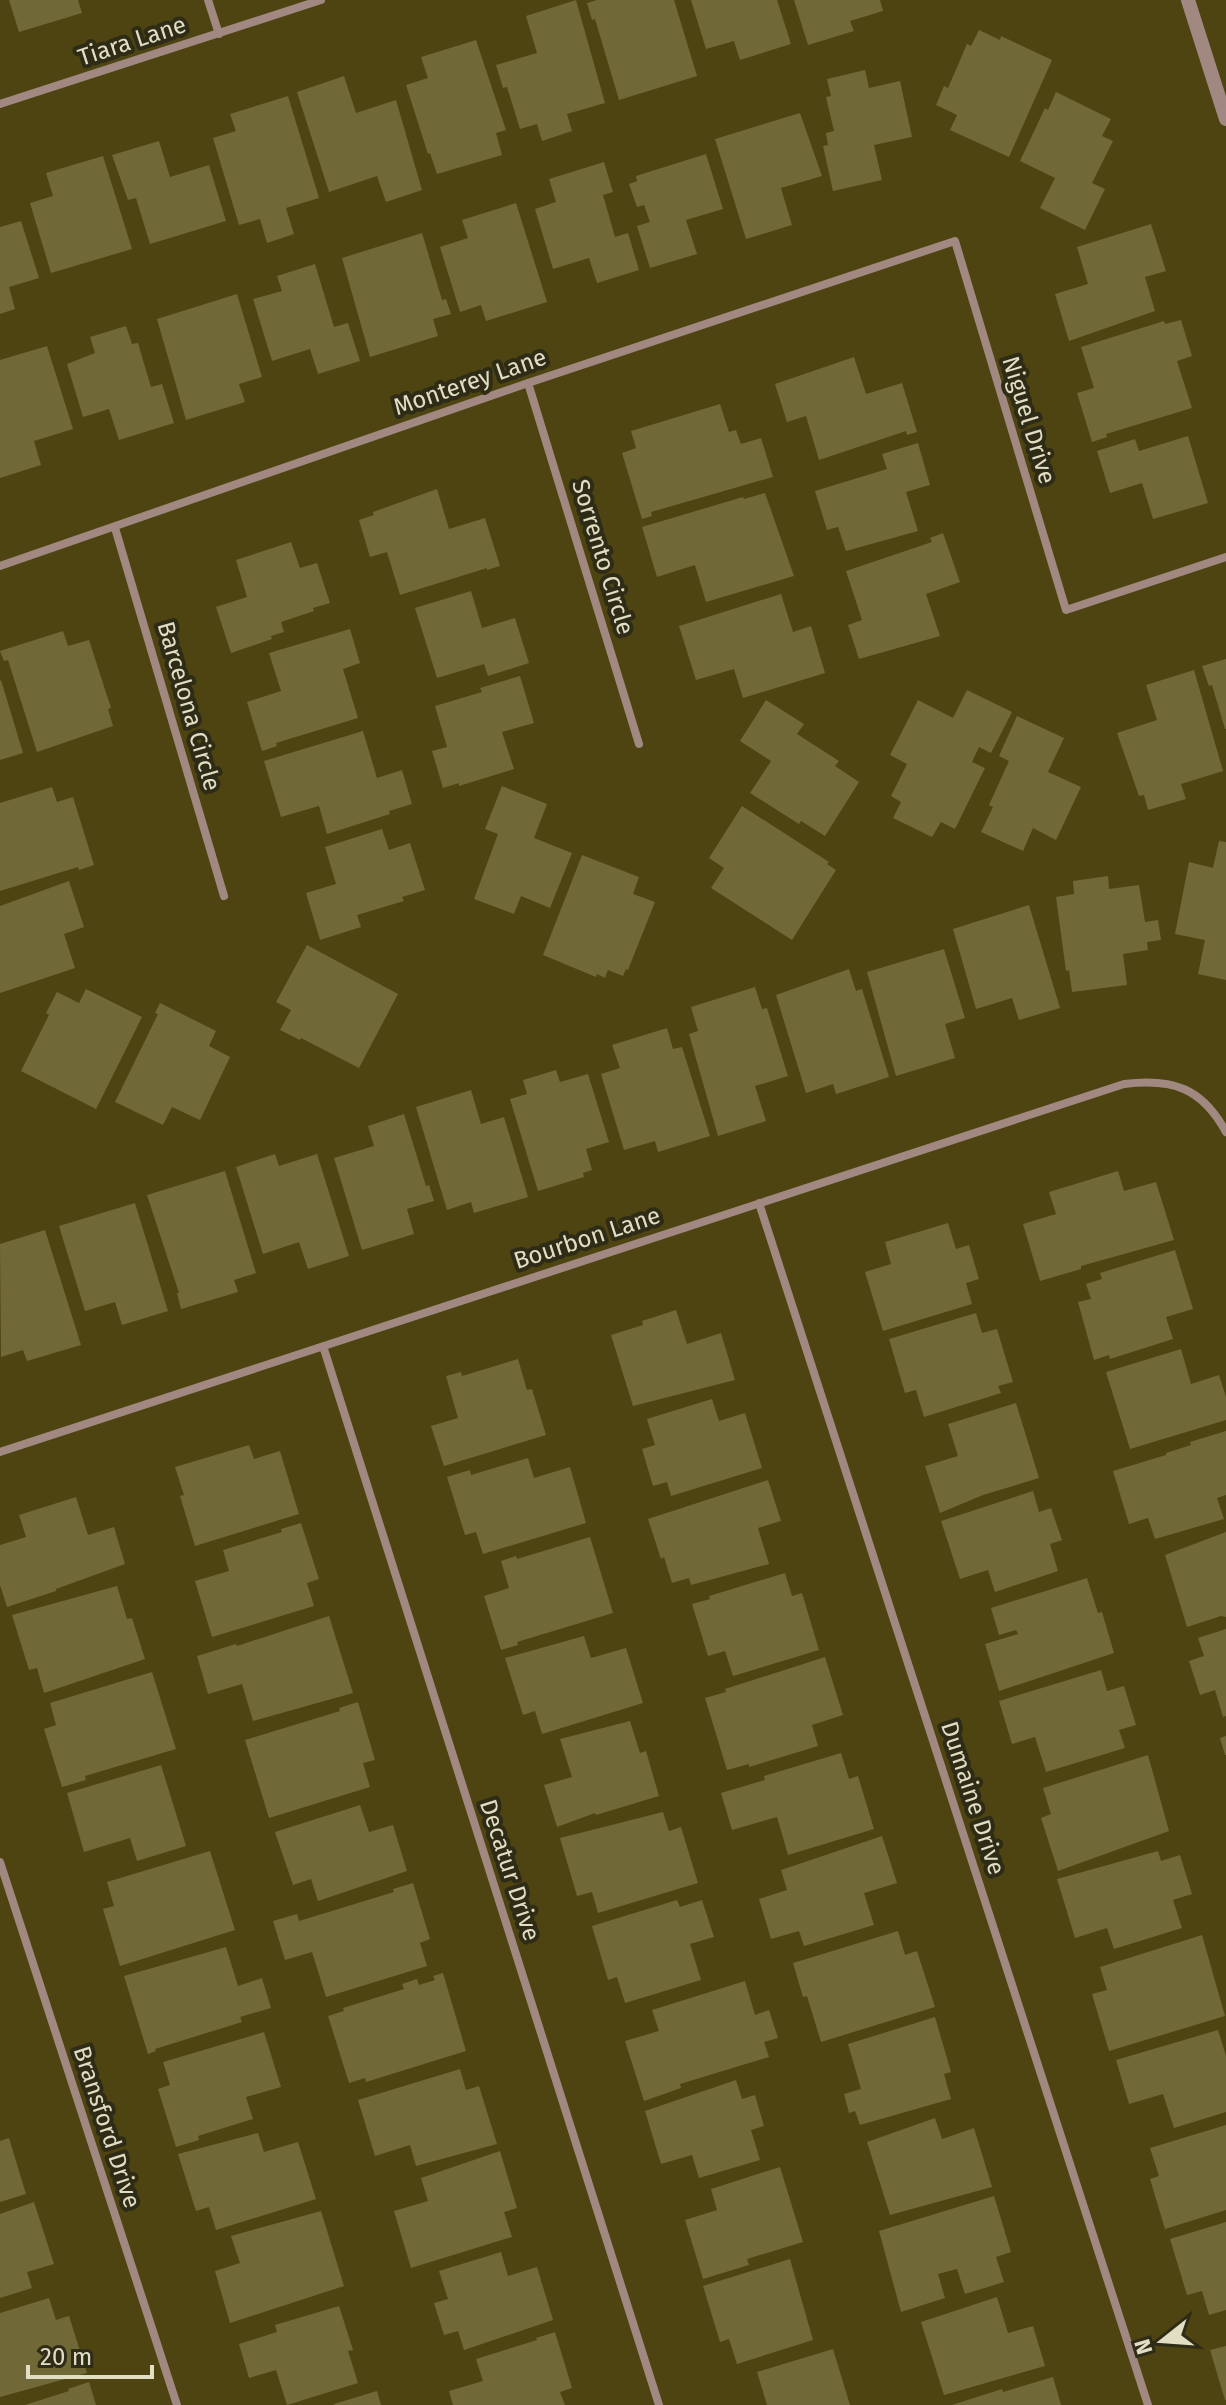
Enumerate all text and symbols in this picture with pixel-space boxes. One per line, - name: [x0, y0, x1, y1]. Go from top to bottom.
- street label: Tiara Lane: [74, 10, 190, 72]
- street label: Monterey Lane: [390, 343, 550, 421]
- street label: Niguel Drive: [996, 353, 1062, 487]
- street label: Sorrento Circle: [566, 476, 640, 638]
- street label: Barcelona Circle: [151, 618, 227, 794]
- street label: Bourbon Lane: [510, 1201, 664, 1275]
- street label: Dumaine Drive: [935, 1718, 1011, 1878]
- street label: Decatur Drive: [474, 1796, 546, 1944]
- street label: Bransford Drive: [68, 2042, 146, 2212]
- north arrow: [1122, 2301, 1202, 2381]
- scale bar: [28, 2329, 152, 2379]
- text: N: [1128, 2336, 1158, 2358]
- text: 20 m: [40, 2343, 92, 2371]

